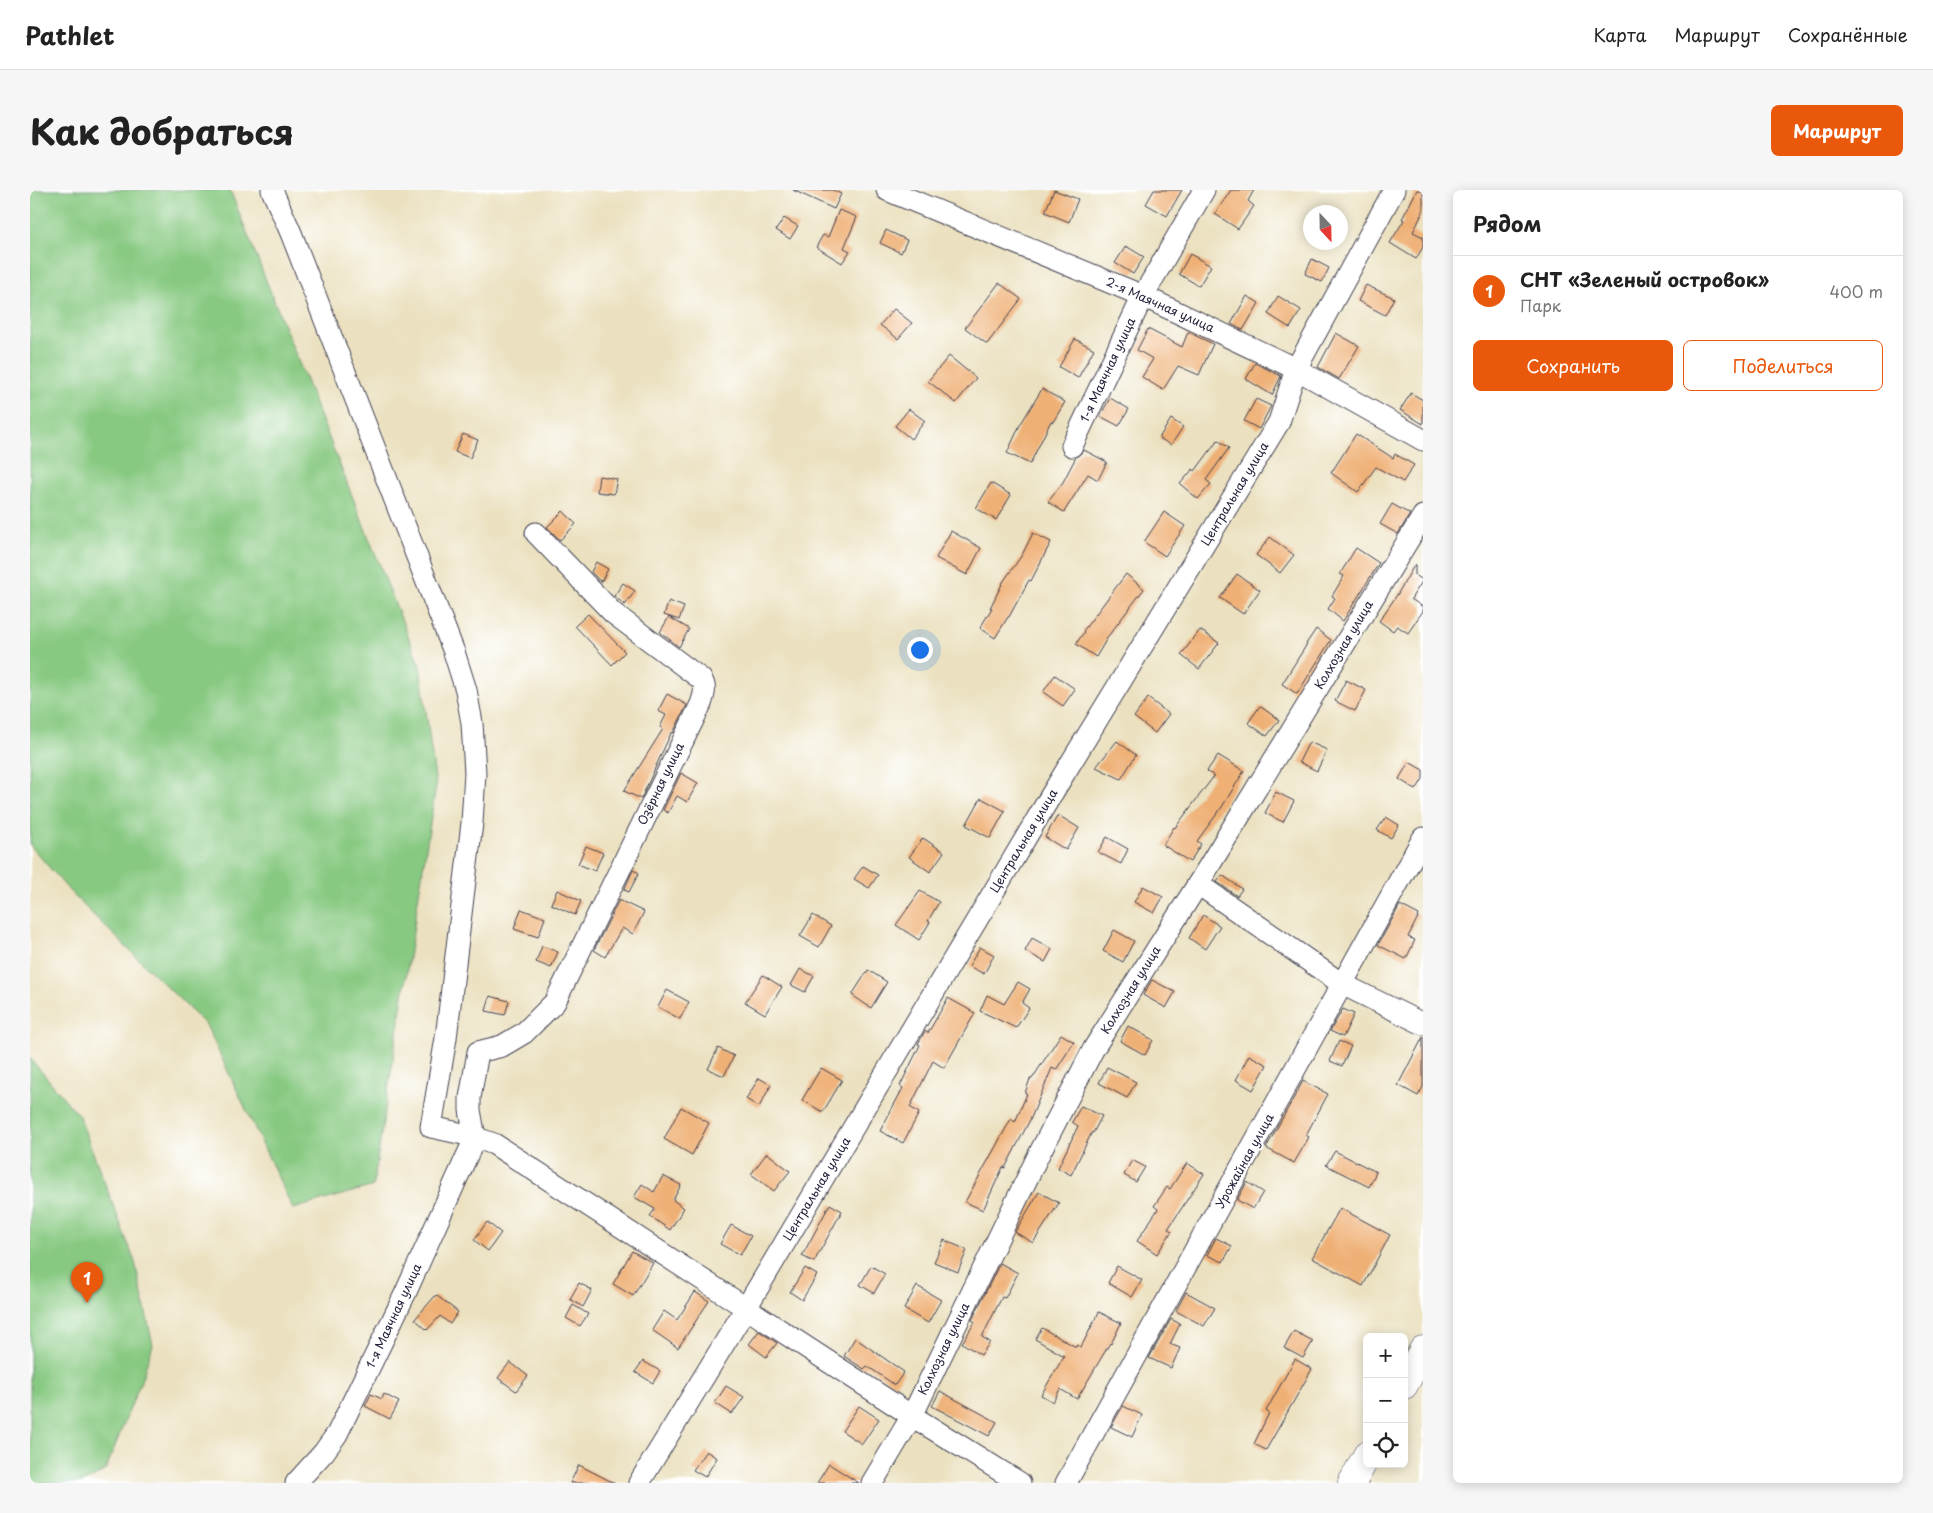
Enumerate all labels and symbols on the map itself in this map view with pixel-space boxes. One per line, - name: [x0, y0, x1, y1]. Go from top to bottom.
- north arrow: [1303, 205, 1348, 250]
- street label: 2-я Маячная улица: [1103, 272, 1218, 336]
- street label: 1-я Маячная улица: [1075, 314, 1140, 425]
- street label: Центральная улица: [1196, 438, 1273, 549]
- street label: Колхозная улица: [1309, 596, 1377, 692]
- your location: [907, 637, 933, 663]
- street label: Озёрная улица: [632, 739, 688, 828]
- street label: Центральная улица: [985, 785, 1062, 896]
- street label: Колхозная улица: [1096, 942, 1165, 1037]
- street label: Урожайная улица: [1211, 1109, 1278, 1211]
- street label: Центральная улица: [778, 1133, 855, 1244]
- street label: 1-я Маячная улица: [361, 1260, 426, 1371]
- pin: 1: [71, 1262, 103, 1303]
- street label: Колхозная улица: [913, 1299, 973, 1398]

